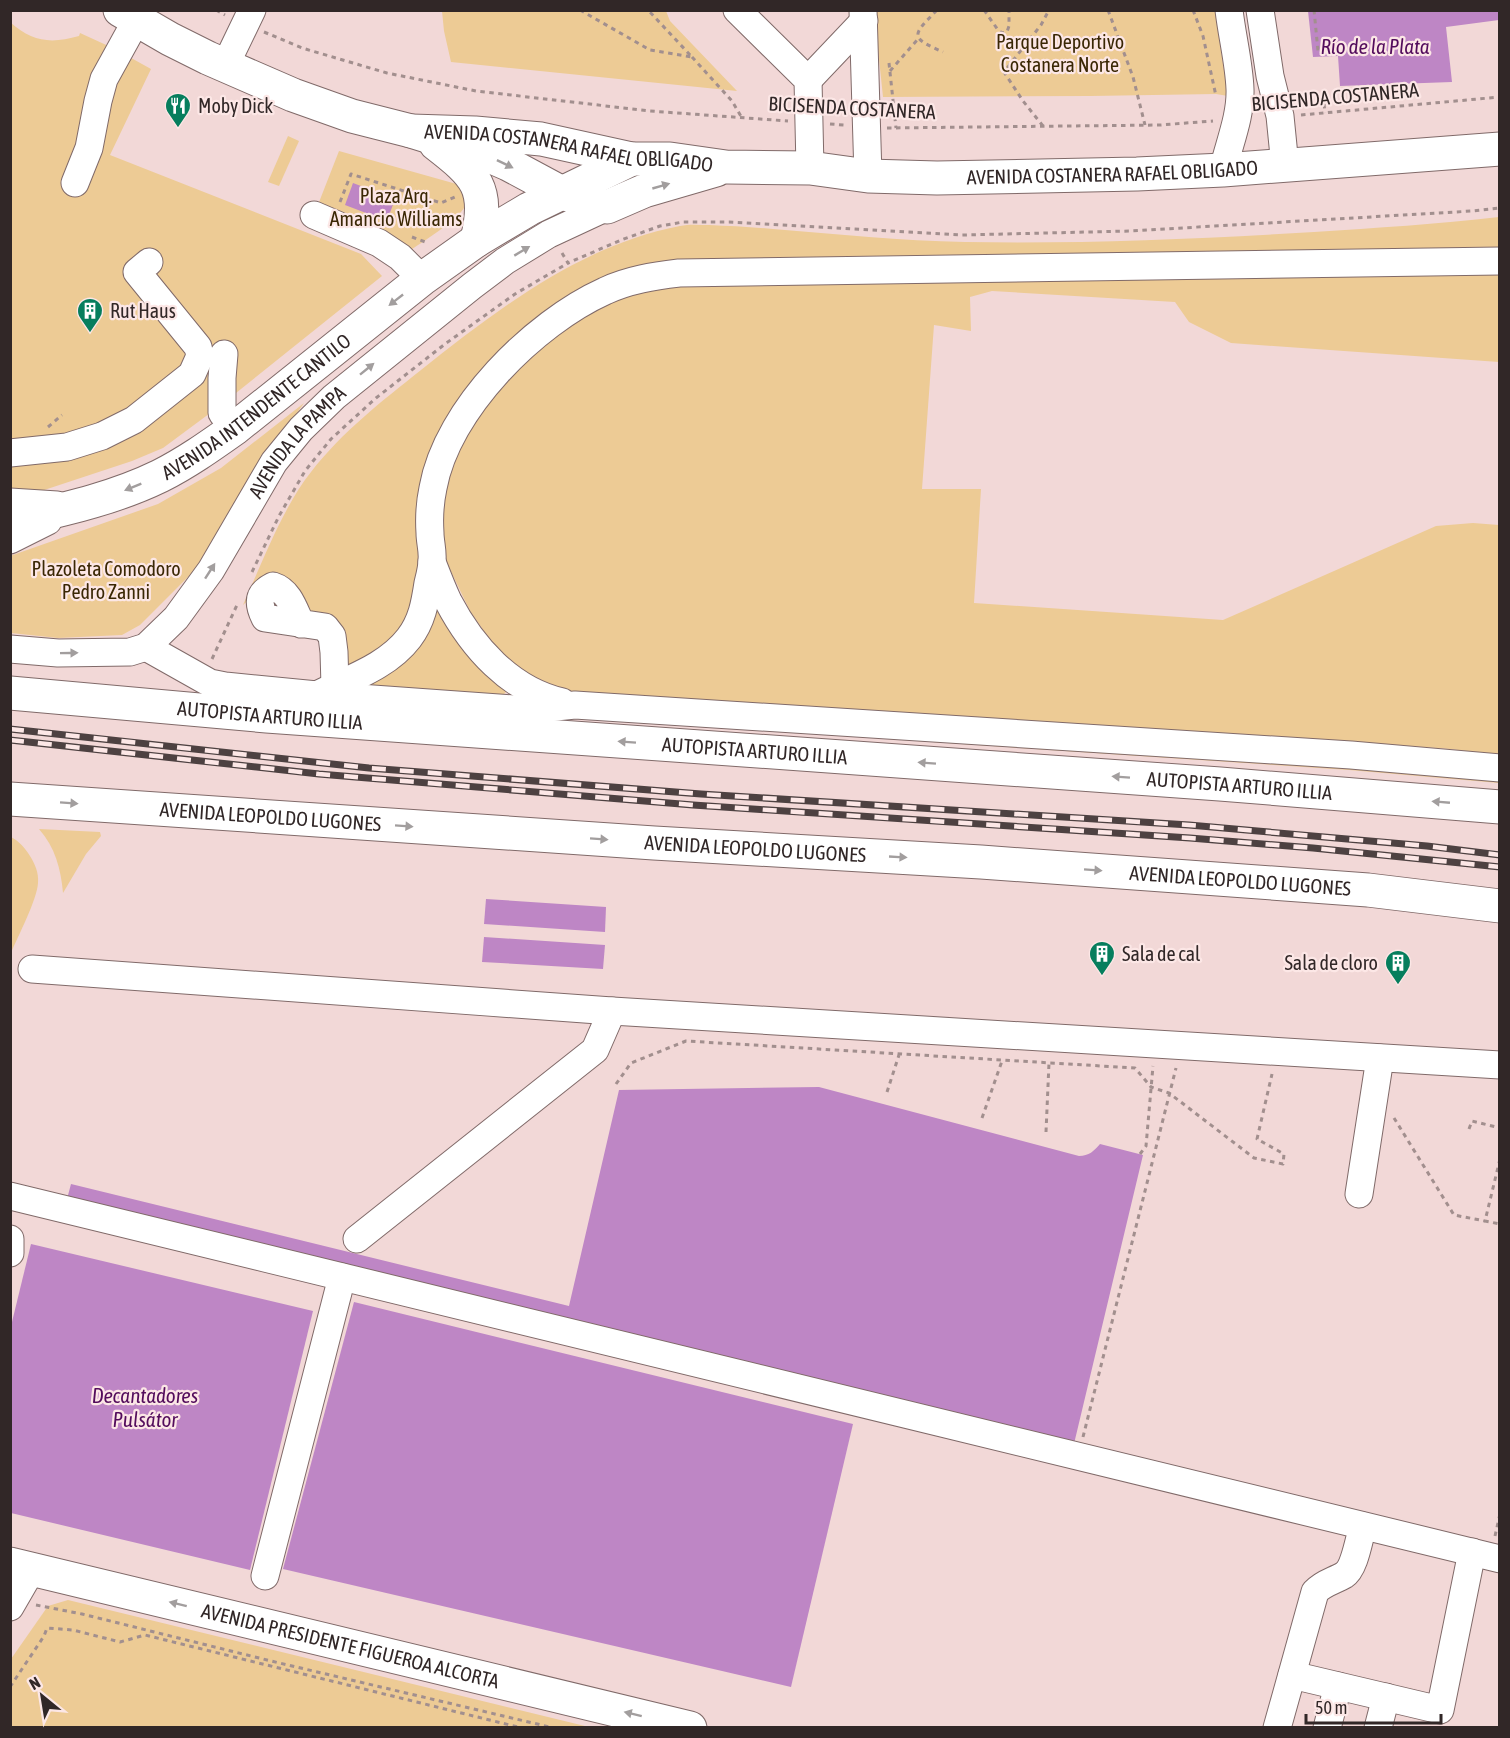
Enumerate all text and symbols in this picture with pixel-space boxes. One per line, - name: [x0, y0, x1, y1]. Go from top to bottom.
- park label: Parque Deportivo Costanera Norte: [996, 30, 1124, 76]
- water label: Río de la Plata: [1320, 34, 1430, 58]
- street label: BICISENDA COSTANERA: [1250, 78, 1420, 115]
- restaurant icon: Moby Dick: [163, 91, 193, 129]
- street label: BICISENDA COSTANERA: [768, 92, 937, 123]
- place label: Moby Dick: [198, 94, 273, 117]
- street label: AVENIDA COSTANERA RAFAEL OBLIGADO: [424, 119, 715, 176]
- street label: AVENIDA COSTANERA RAFAEL OBLIGADO: [966, 155, 1259, 188]
- one-way arrow: [497, 159, 514, 168]
- one-way arrow: [652, 181, 670, 190]
- park label: Plaza Arq. Amancio Williams: [330, 184, 462, 230]
- one-way arrow: [514, 245, 530, 256]
- one-way arrow: [388, 294, 404, 307]
- building icon: Rut Haus: [75, 296, 105, 334]
- place label: Rut Haus: [110, 299, 176, 322]
- street label: AVENIDA INTENDENTE CANTILO: [158, 329, 355, 484]
- one-way arrow: [359, 363, 375, 376]
- street label: AVENIDA LA PAMPA: [243, 381, 350, 502]
- one-way arrow: [124, 482, 142, 492]
- park label: Plazoleta Comodoro Pedro Zanni: [31, 557, 181, 603]
- one-way arrow: [204, 563, 215, 579]
- one-way arrow: [59, 648, 78, 657]
- street label: AUTOPISTA ARTURO ILLIA: [176, 696, 364, 734]
- street label: AUTOPISTA ARTURO ILLIA: [661, 732, 848, 768]
- one-way arrow: [618, 737, 637, 747]
- one-way arrow: [917, 759, 936, 768]
- street label: AUTOPISTA ARTURO ILLIA: [1146, 767, 1333, 804]
- one-way arrow: [1112, 773, 1131, 782]
- street label: AVENIDA LEOPOLDO LUGONES: [159, 797, 382, 835]
- one-way arrow: [1432, 797, 1451, 807]
- one-way arrow: [59, 798, 78, 808]
- one-way arrow: [395, 821, 414, 831]
- street label: AVENIDA LEOPOLDO LUGONES: [644, 830, 867, 866]
- one-way arrow: [589, 834, 608, 844]
- one-way arrow: [889, 852, 908, 862]
- street label: AVENIDA LEOPOLDO LUGONES: [1129, 861, 1352, 900]
- one-way arrow: [1083, 865, 1102, 875]
- building icon: Sala de cal: [1087, 939, 1117, 977]
- place label: Sala de cal: [1122, 942, 1201, 965]
- building icon: Sala de cloro: [1383, 948, 1413, 986]
- place label: Sala de cloro: [1284, 951, 1378, 974]
- water label: Decantadores Pulsátor: [92, 1383, 198, 1431]
- one-way arrow: [169, 1599, 188, 1608]
- street label: AVENIDA PRESIDENTE FIGUEROA ALCORTA: [199, 1599, 502, 1693]
- north arrow: [12, 1666, 72, 1726]
- text: N: [26, 1673, 43, 1693]
- scale bar: [1306, 1687, 1441, 1725]
- text: 50 m: [1315, 1697, 1347, 1718]
- one-way arrow: [624, 1708, 643, 1718]

